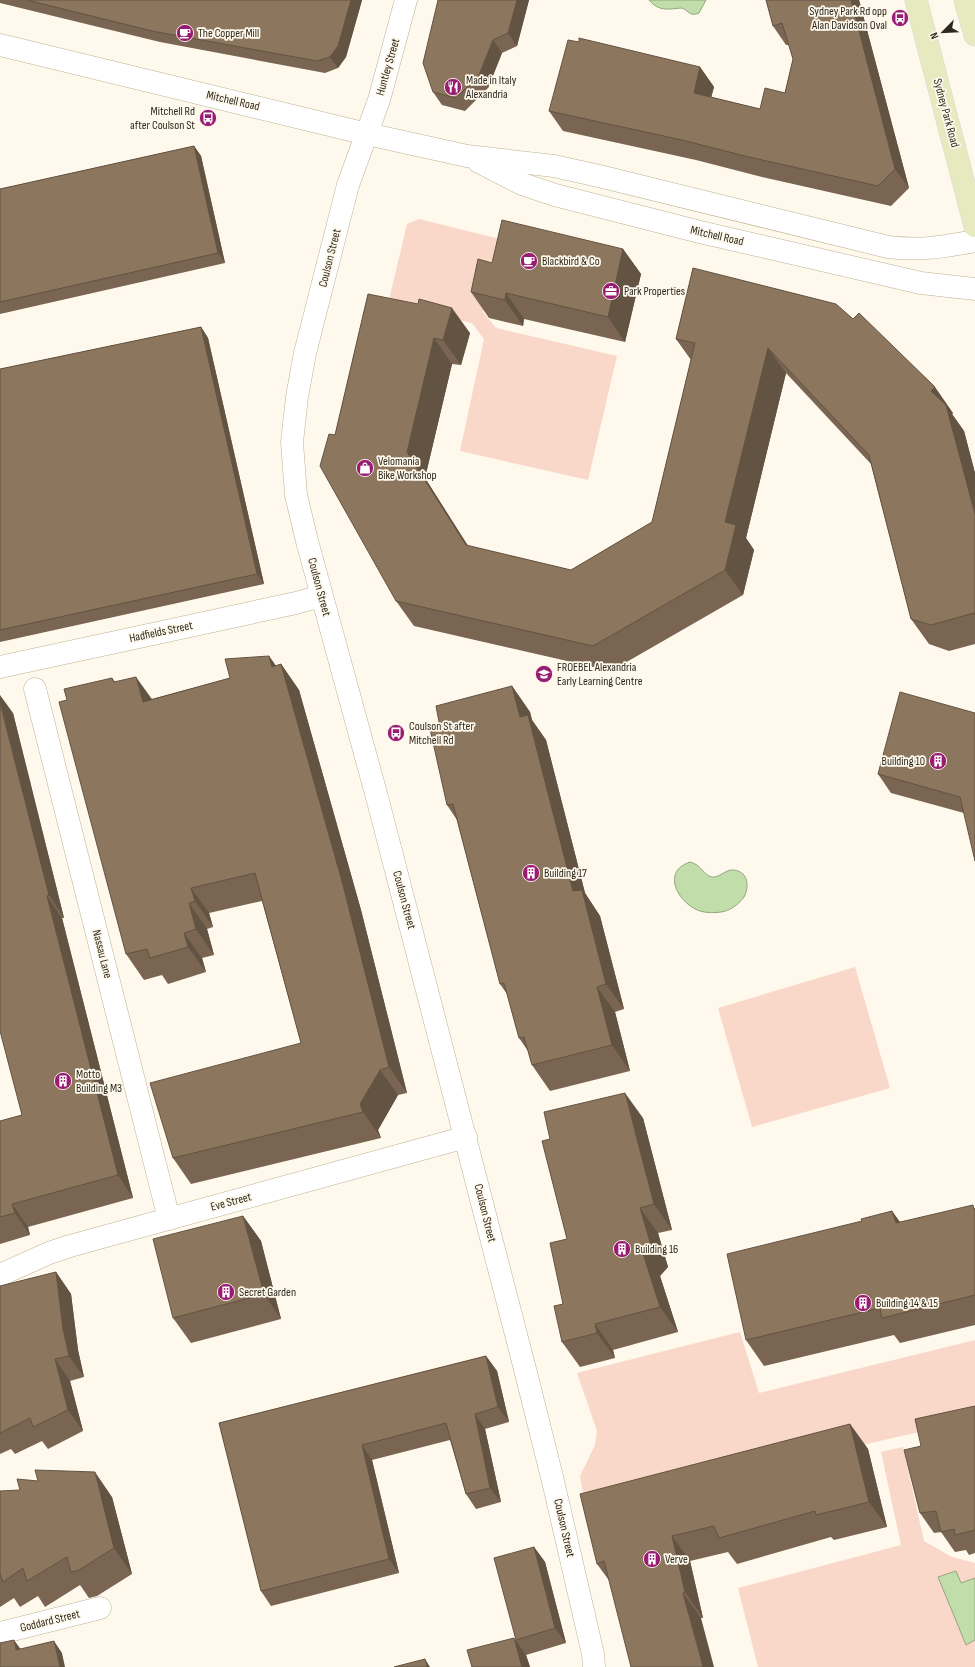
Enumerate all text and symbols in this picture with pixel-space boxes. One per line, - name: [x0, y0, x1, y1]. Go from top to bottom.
- place label: Sydney Park Rd opp Alan Davidson Oval: [809, 4, 887, 33]
- bus stop icon: Sydney Park Rd opp Alan Davidson Oval: [890, 8, 910, 28]
- north arrow: [923, 12, 963, 52]
- cafe icon: The Copper Mill: [175, 23, 195, 43]
- place label: The Copper Mill: [198, 26, 259, 41]
- text: N: [927, 30, 941, 41]
- street label: Huntley Street: [373, 36, 403, 97]
- place label: Made in Italy Alexandria: [465, 73, 517, 102]
- restaurant icon: Made in Italy Alexandria: [443, 77, 463, 97]
- street label: Sydney Park Road: [930, 77, 962, 149]
- street label: Mitchell Road: [205, 88, 261, 114]
- place label: Mitchell Rd after Coulson St: [130, 104, 195, 133]
- bus stop icon: Mitchell Rd after Coulson St: [198, 108, 218, 128]
- street label: Mitchell Road: [689, 223, 745, 249]
- street label: Coulson Street: [316, 227, 345, 289]
- cafe icon: Blackbird & Co: [519, 251, 539, 271]
- place label: Blackbird & Co: [542, 254, 600, 269]
- office icon: Park Properties: [601, 281, 621, 301]
- place label: Park Properties: [624, 284, 685, 299]
- place label: Velomania Bike Workshop: [378, 454, 437, 483]
- shop icon: Velomania Bike Workshop: [355, 458, 375, 478]
- street label: Coulson Street: [304, 556, 334, 618]
- street label: Hadfields Street: [128, 618, 194, 646]
- place label: FROEBEL Alexandria Early Learning Centre: [557, 660, 643, 689]
- school or university icon: FROEBEL Alexandria Early Learning Centre: [534, 664, 554, 684]
- place label: Coulson St after Mitchell Rd: [409, 719, 474, 748]
- bus stop icon: Coulson St after Mitchell Rd: [386, 723, 406, 743]
- building icon: Building 10: [928, 751, 948, 771]
- place label: Building 10: [882, 754, 925, 769]
- building icon: Building 17: [521, 863, 541, 883]
- place label: Building 17: [544, 866, 587, 881]
- street label: Coulson Street: [389, 869, 419, 931]
- street label: Nassau Lane: [89, 928, 115, 980]
- place label: Motto Building M3: [76, 1067, 122, 1096]
- building icon: Motto Building M3: [53, 1071, 73, 1091]
- street label: Coulson Street: [471, 1182, 500, 1244]
- street label: Eve Street: [209, 1189, 253, 1215]
- building icon: Building 16: [612, 1239, 632, 1259]
- place label: Building 16: [635, 1242, 678, 1257]
- building icon: Secret Garden: [216, 1282, 236, 1302]
- place label: Secret Garden: [239, 1285, 296, 1300]
- building icon: Building 14 & 15: [853, 1293, 873, 1313]
- place label: Building 14 & 15: [876, 1296, 938, 1311]
- street label: Coulson Street: [550, 1497, 578, 1559]
- building icon: Verve: [642, 1549, 662, 1569]
- place label: Verve: [665, 1552, 688, 1567]
- street label: Goddard Street: [19, 1606, 82, 1636]

